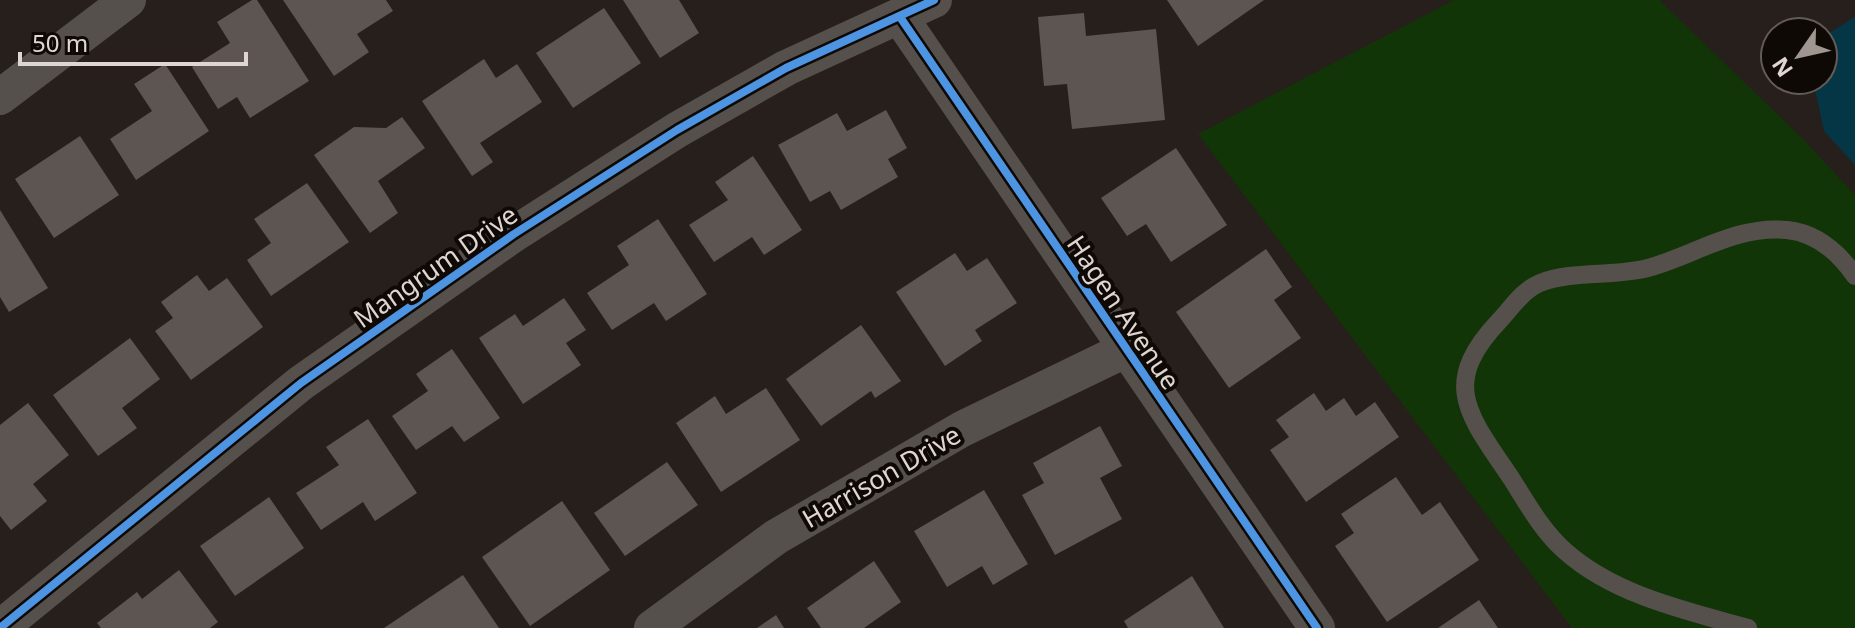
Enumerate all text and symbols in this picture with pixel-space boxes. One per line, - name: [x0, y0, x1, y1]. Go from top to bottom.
- scale bar: [20, 16, 246, 66]
- north arrow: [1759, 16, 1839, 96]
- text: 50 m: [32, 26, 88, 59]
- text: N: [1764, 52, 1799, 84]
- street label: Mangrum Drive: [346, 196, 524, 336]
- street label: Hagen Avenue: [1059, 228, 1189, 396]
- street label: Harrison Drive: [795, 416, 967, 536]

